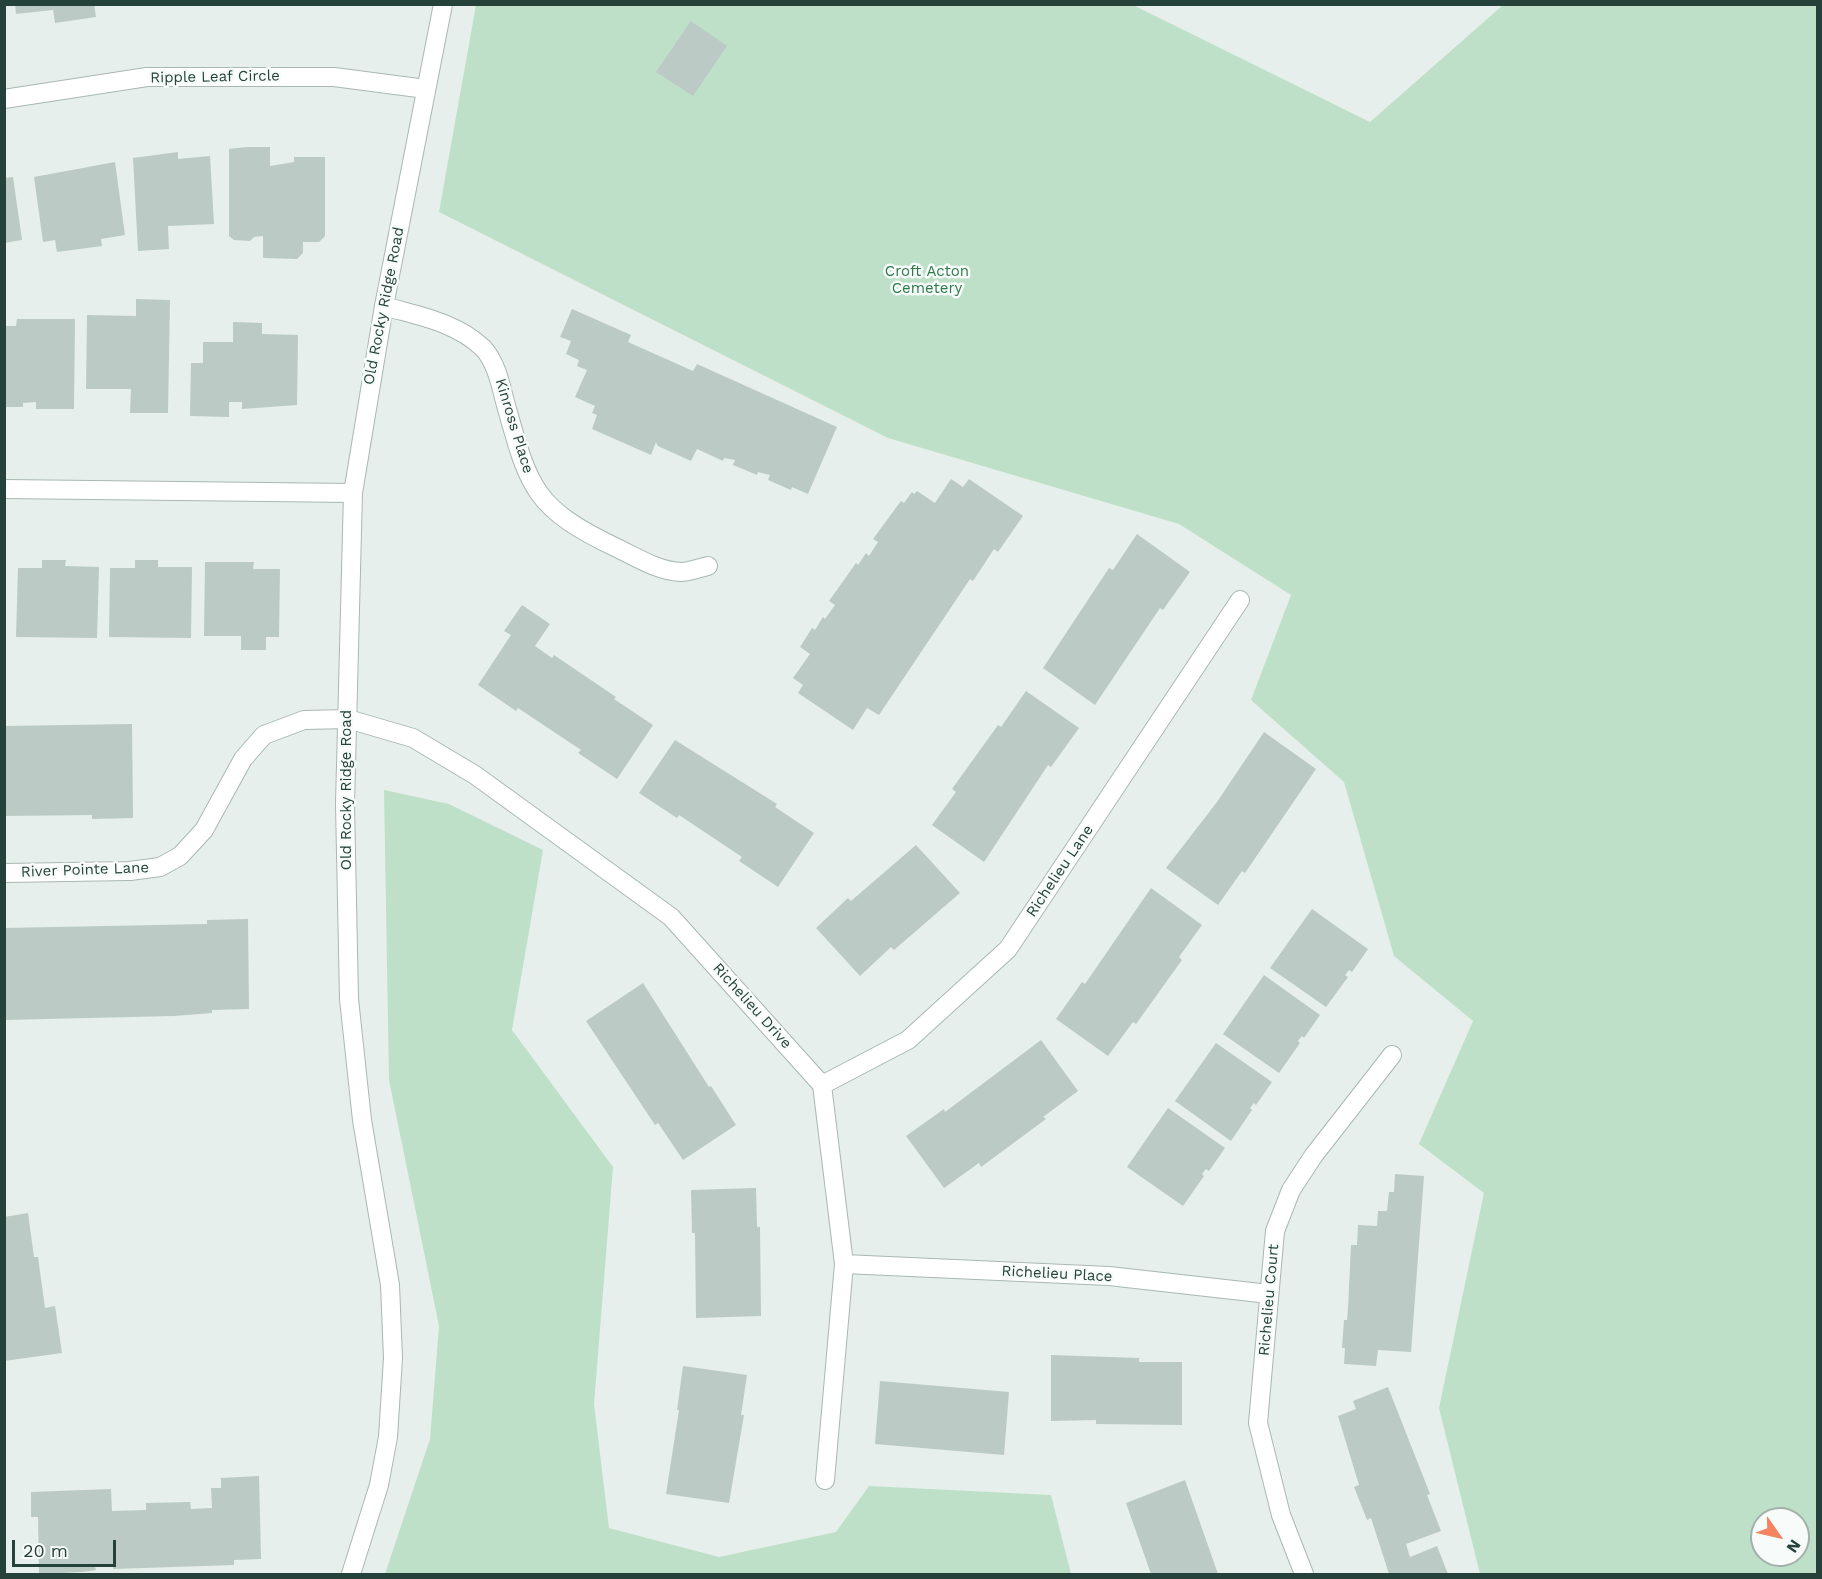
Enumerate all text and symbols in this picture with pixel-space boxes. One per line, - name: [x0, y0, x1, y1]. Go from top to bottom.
- street label: Ripple Leaf Circle: [150, 67, 280, 87]
- street label: Old Rocky Ridge Road: [360, 226, 408, 386]
- park label: Croft Acton Cemetery: [885, 263, 969, 298]
- street label: Kinross Place: [491, 376, 537, 476]
- street label: Old Rocky Ridge Road: [338, 710, 356, 870]
- street label: Richelieu Lane: [1023, 822, 1097, 920]
- street label: River Pointe Lane: [21, 859, 149, 881]
- street label: Richelieu Drive: [709, 959, 795, 1053]
- street label: Richelieu Court: [1255, 1243, 1283, 1357]
- street label: Richelieu Place: [1001, 1262, 1113, 1286]
- north arrow: [1750, 1507, 1810, 1567]
- scale bar: [15, 1528, 118, 1566]
- text: N: [1782, 1536, 1805, 1556]
- text: 20 m: [23, 1540, 68, 1561]

